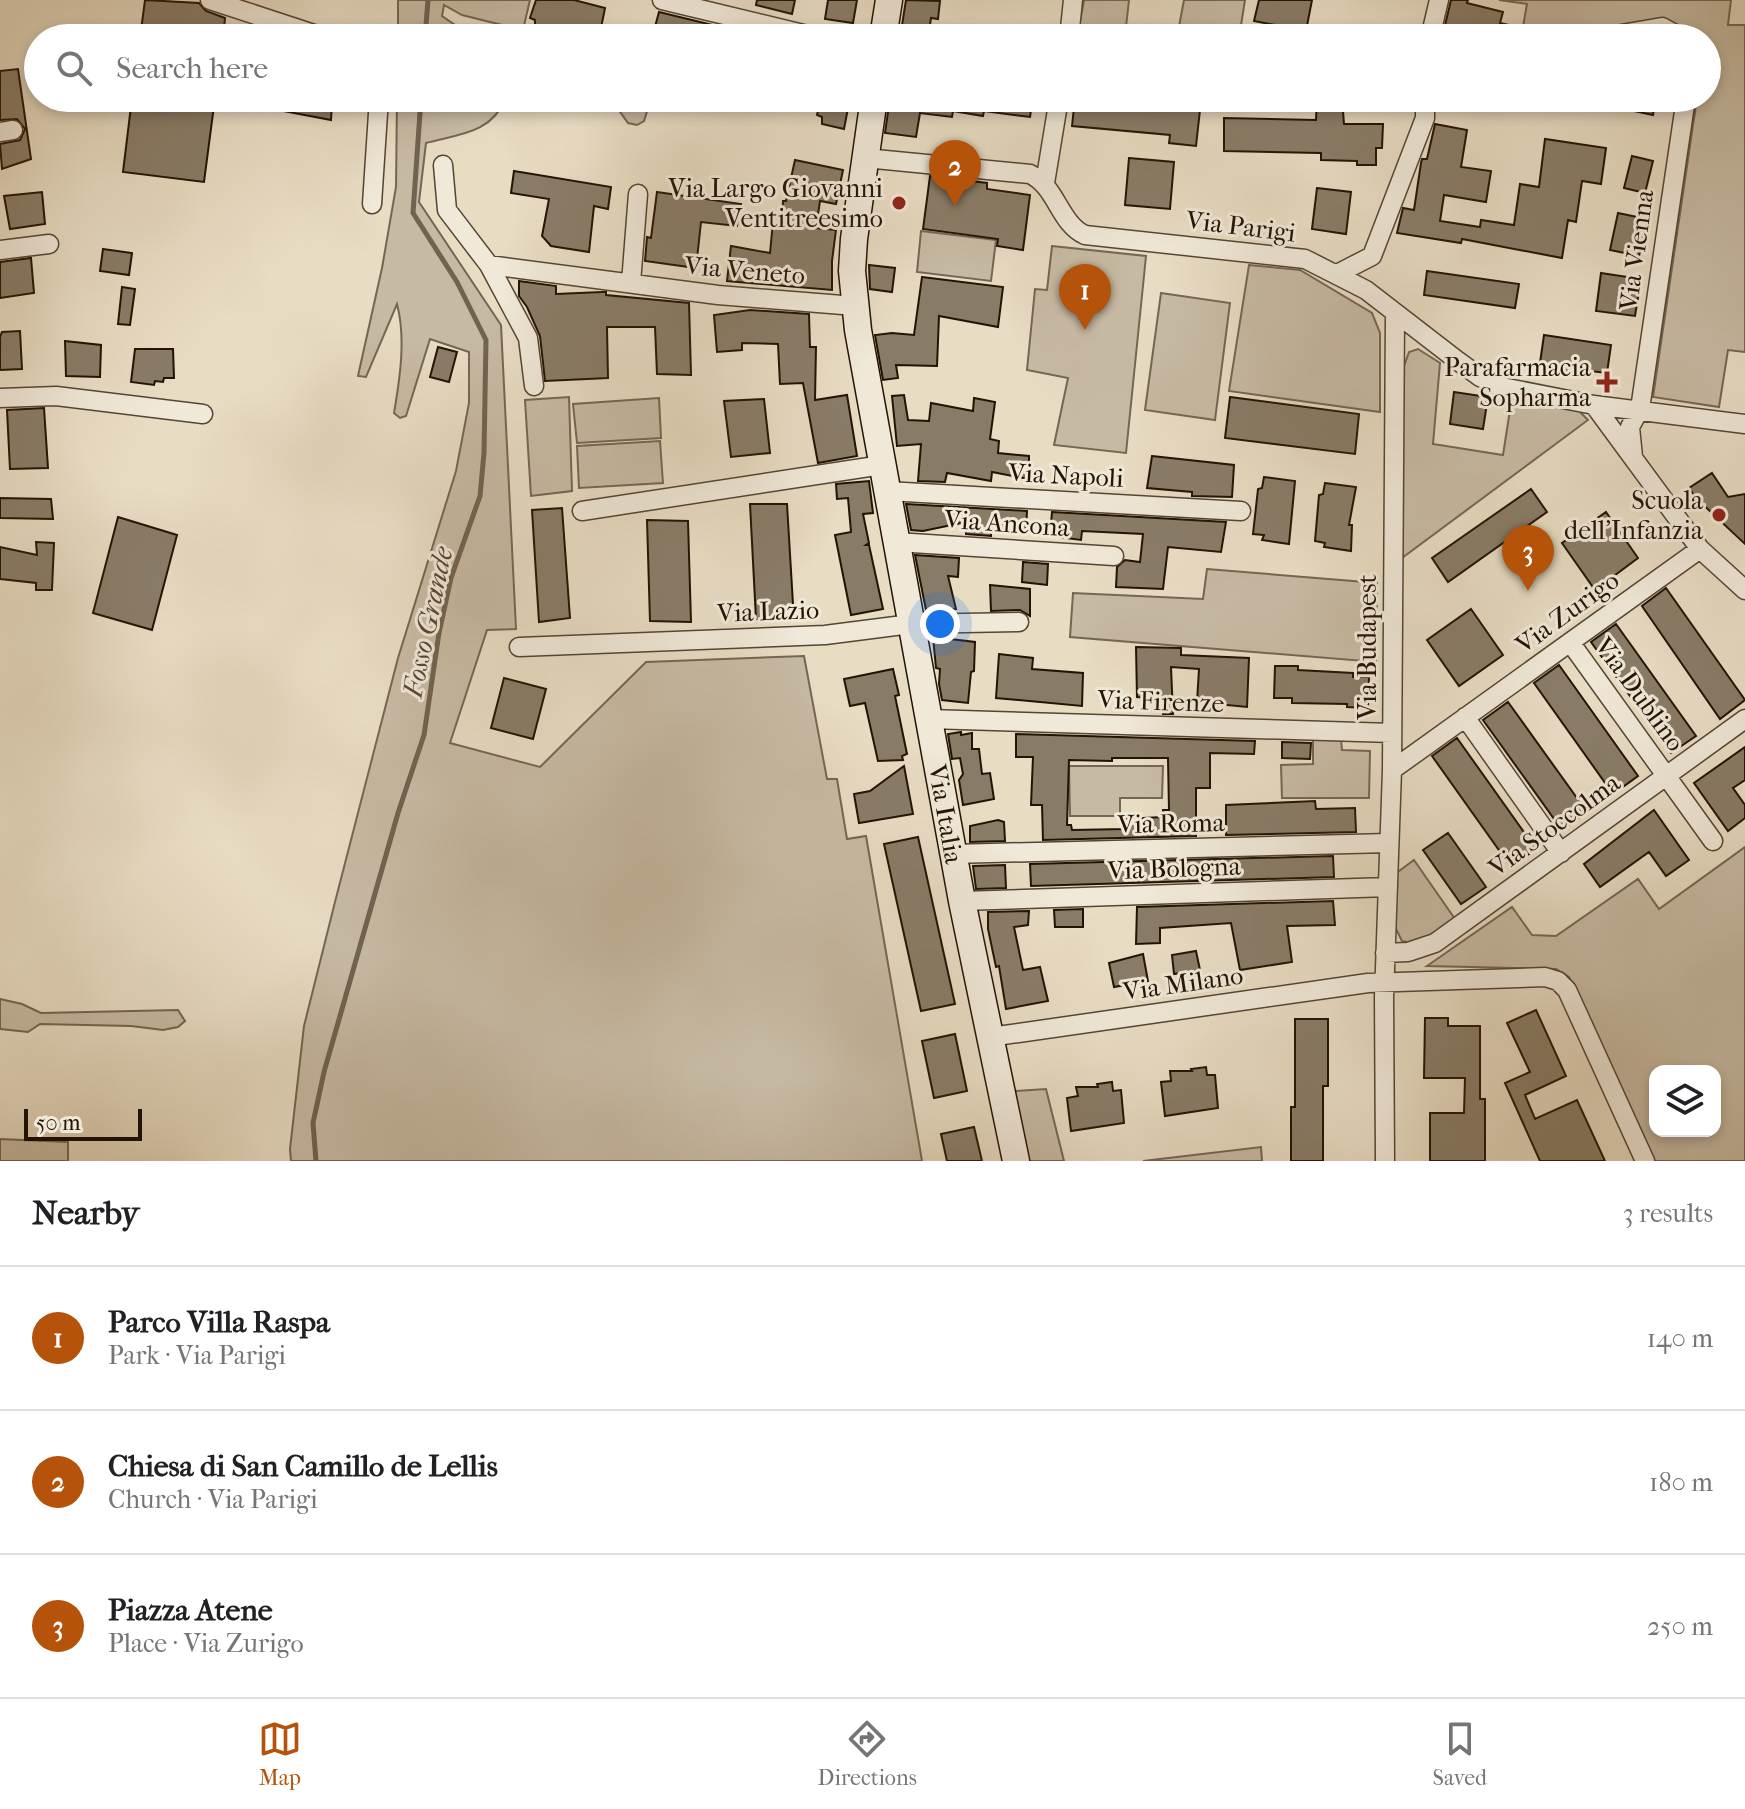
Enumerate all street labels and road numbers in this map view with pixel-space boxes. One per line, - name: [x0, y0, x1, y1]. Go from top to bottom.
- street label: Via Vienna: [1613, 187, 1660, 313]
- street label: Via Parigi: [1183, 204, 1298, 249]
- street label: Via Veneto: [682, 250, 806, 291]
- street label: Via Napoli: [1007, 457, 1125, 494]
- street label: Via Ancona: [942, 504, 1072, 543]
- street label: Via Zurigo: [1509, 565, 1625, 661]
- street label: Via Budapest: [1352, 573, 1383, 721]
- street label: Via Lazio: [715, 594, 820, 629]
- street label: Via Dublino: [1587, 631, 1691, 757]
- street label: Via Firenze: [1096, 684, 1225, 719]
- street label: Via Italia: [921, 761, 970, 867]
- street label: Via Stoccolma: [1482, 767, 1627, 884]
- street label: Via Roma: [1116, 807, 1226, 840]
- street label: Via Bologna: [1106, 851, 1242, 886]
- street label: Via Milano: [1120, 960, 1245, 1007]

